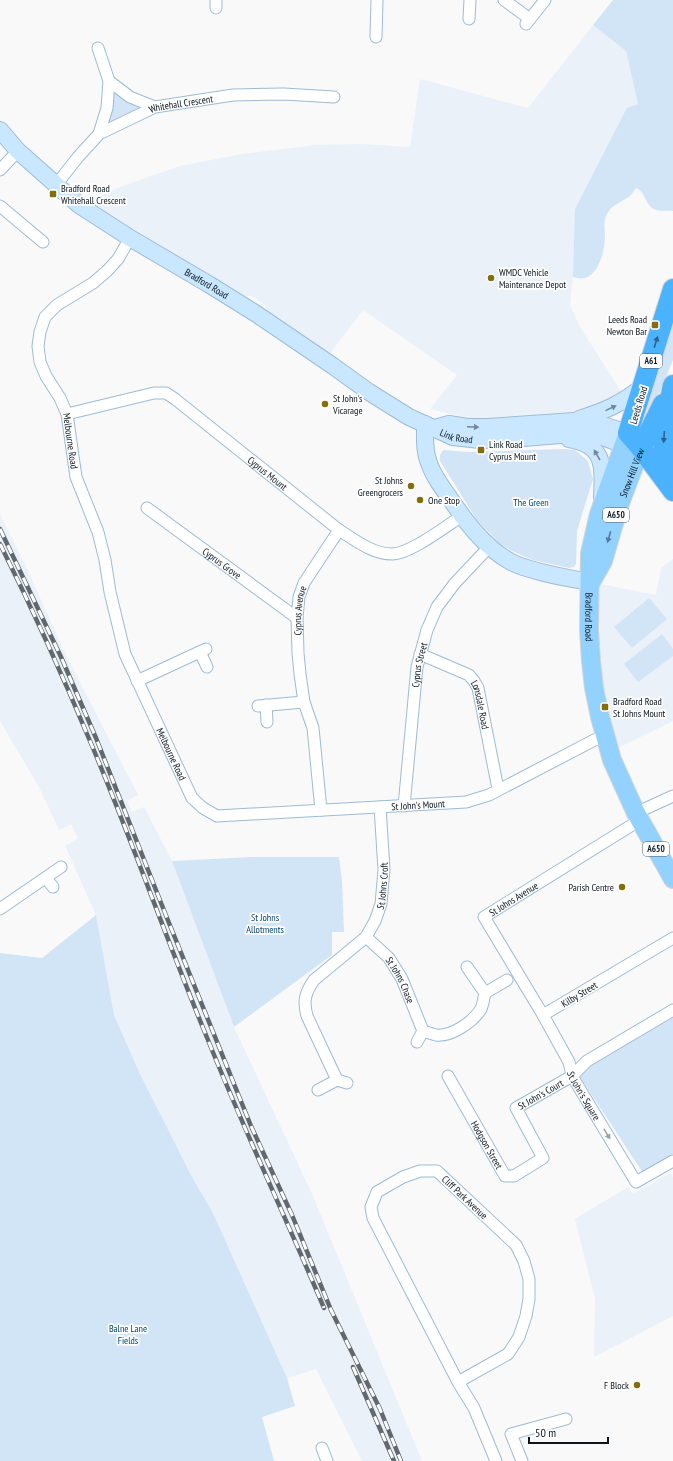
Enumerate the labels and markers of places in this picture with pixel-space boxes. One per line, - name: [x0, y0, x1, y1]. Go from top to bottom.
- place label: Bradford Road Whitehall Crescent: [61, 182, 126, 207]
- marker: Bradford Road Whitehall Crescent: [48, 189, 58, 199]
- place label: WMDC Vehicle Maintenance Depot: [499, 266, 566, 291]
- marker: WMDC Vehicle Maintenance Depot: [486, 273, 496, 283]
- place label: Leeds Road Newton Bar: [607, 313, 647, 338]
- marker: Leeds Road Newton Bar: [650, 320, 660, 330]
- place label: St John's Vicarage: [332, 392, 363, 417]
- marker: St John's Vicarage: [320, 399, 330, 409]
- place label: Link Road Cyprus Mount: [489, 438, 536, 463]
- marker: Link Road Cyprus Mount: [476, 445, 486, 455]
- place label: St Johns Greengrocers: [358, 474, 404, 499]
- marker: St Johns Greengrocers: [406, 481, 416, 491]
- place label: One Stop: [428, 494, 460, 507]
- marker: One Stop: [415, 495, 425, 505]
- place label: Bradford Road St Johns Mount: [613, 695, 666, 720]
- marker: Bradford Road St Johns Mount: [600, 702, 610, 712]
- place label: Parish Centre: [569, 881, 614, 894]
- marker: Parish Centre: [617, 882, 627, 892]
- place label: F Block: [604, 1379, 629, 1392]
- marker: F Block: [632, 1380, 642, 1390]

